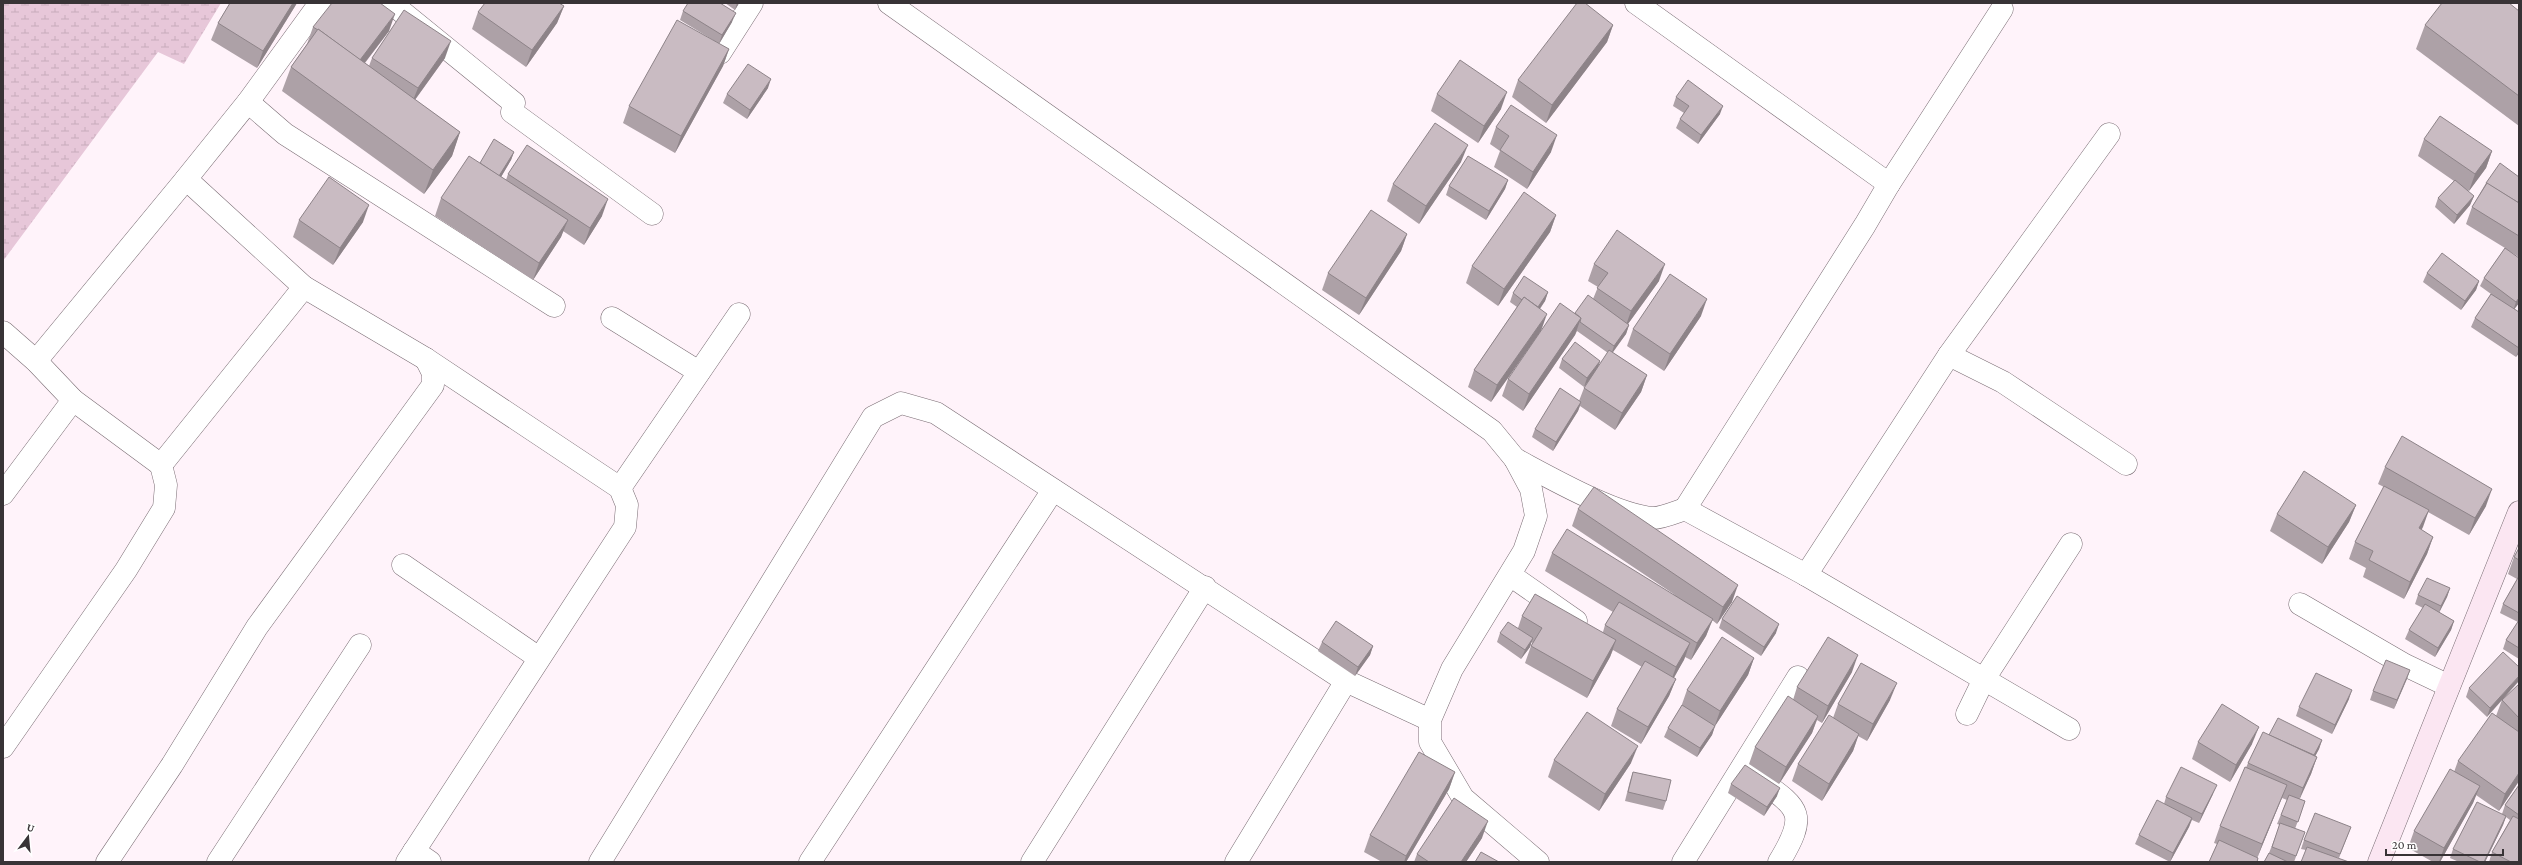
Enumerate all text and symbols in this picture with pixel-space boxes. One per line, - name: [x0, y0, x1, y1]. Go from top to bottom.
- north arrow: [8, 817, 48, 857]
- text: U: [25, 821, 36, 834]
- scale bar: [2386, 831, 2503, 857]
- text: 20 m: [2392, 838, 2417, 852]

